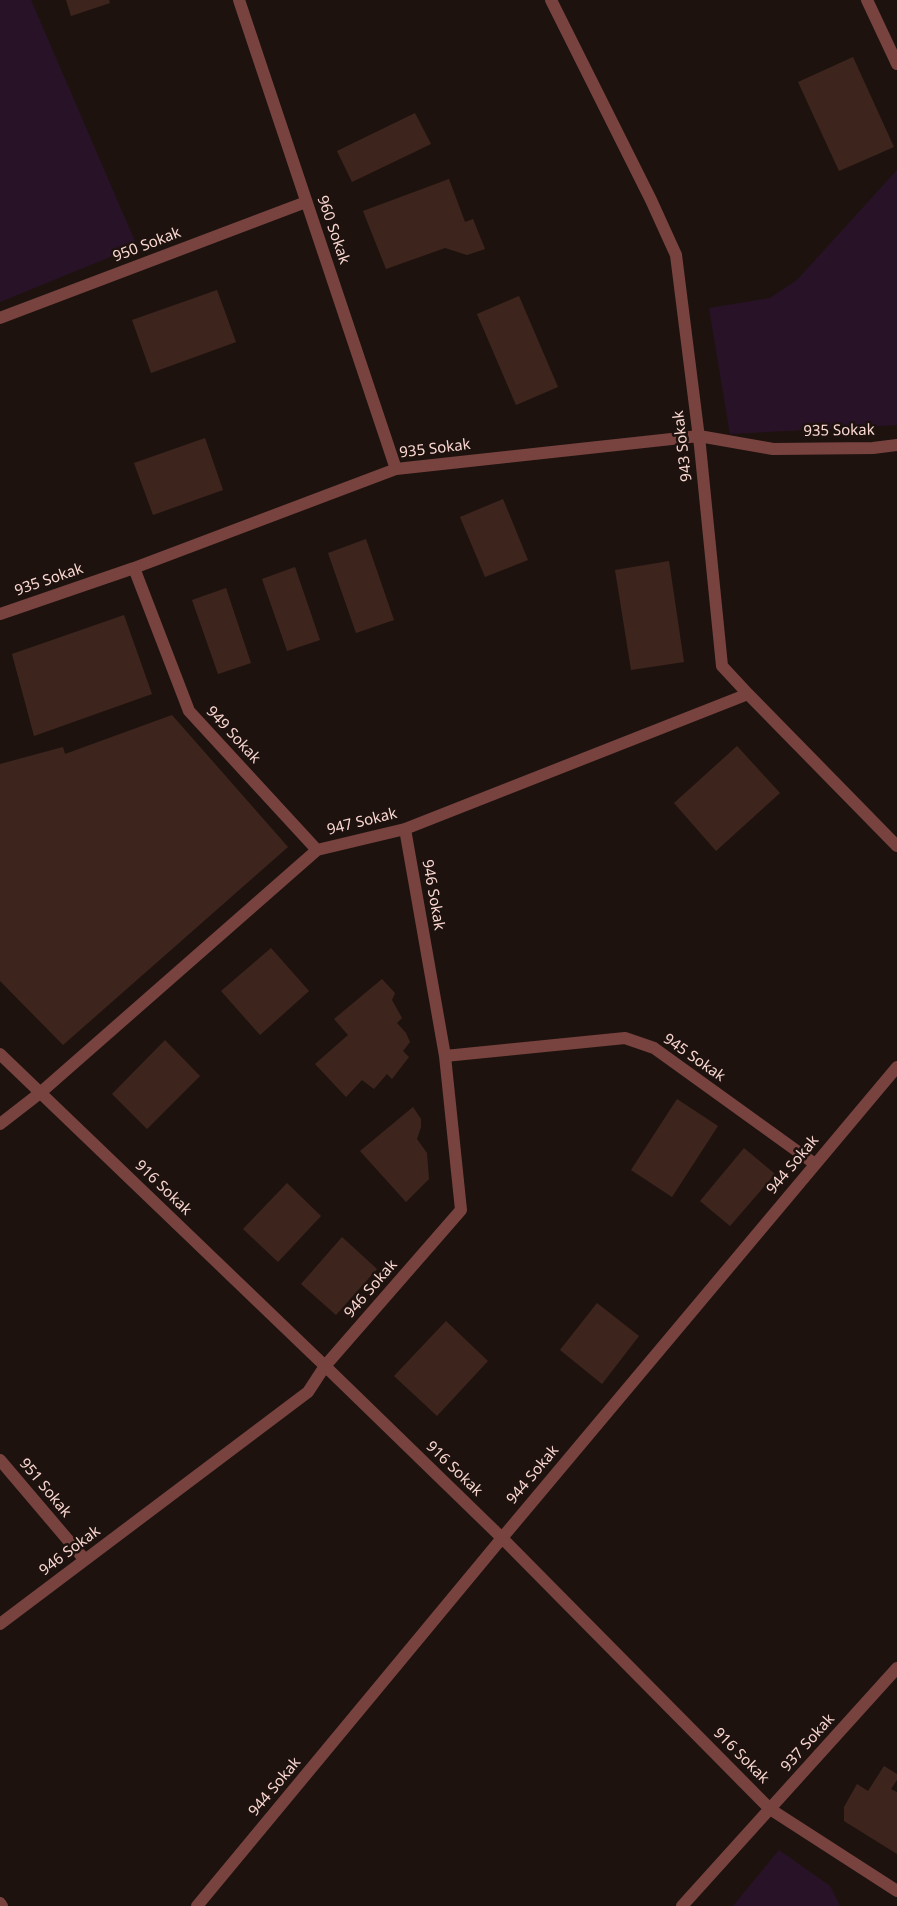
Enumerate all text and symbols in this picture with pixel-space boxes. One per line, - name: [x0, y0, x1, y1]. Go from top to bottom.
- street label: 960 Sokak: [313, 193, 353, 267]
- street label: 950 Sokak: [110, 224, 184, 266]
- street label: 943 Sokak: [670, 409, 696, 483]
- street label: 935 Sokak: [803, 421, 875, 441]
- street label: 935 Sokak: [398, 436, 472, 462]
- street label: 935 Sokak: [12, 560, 86, 600]
- street label: 949 Sokak: [202, 703, 264, 767]
- street label: 947 Sokak: [325, 805, 399, 839]
- street label: 946 Sokak: [418, 858, 448, 932]
- street label: 945 Sokak: [660, 1030, 728, 1086]
- street label: 944 Sokak: [763, 1132, 823, 1198]
- street label: 916 Sokak: [131, 1157, 195, 1219]
- street label: 946 Sokak: [341, 1256, 401, 1322]
- street label: 916 Sokak: [422, 1438, 486, 1500]
- street label: 944 Sokak: [503, 1442, 563, 1508]
- street label: 951 Sokak: [15, 1455, 75, 1521]
- street label: 946 Sokak: [36, 1522, 104, 1580]
- street label: 937 Sokak: [777, 1710, 839, 1776]
- street label: 916 Sokak: [709, 1724, 773, 1788]
- street label: 944 Sokak: [245, 1754, 305, 1820]

